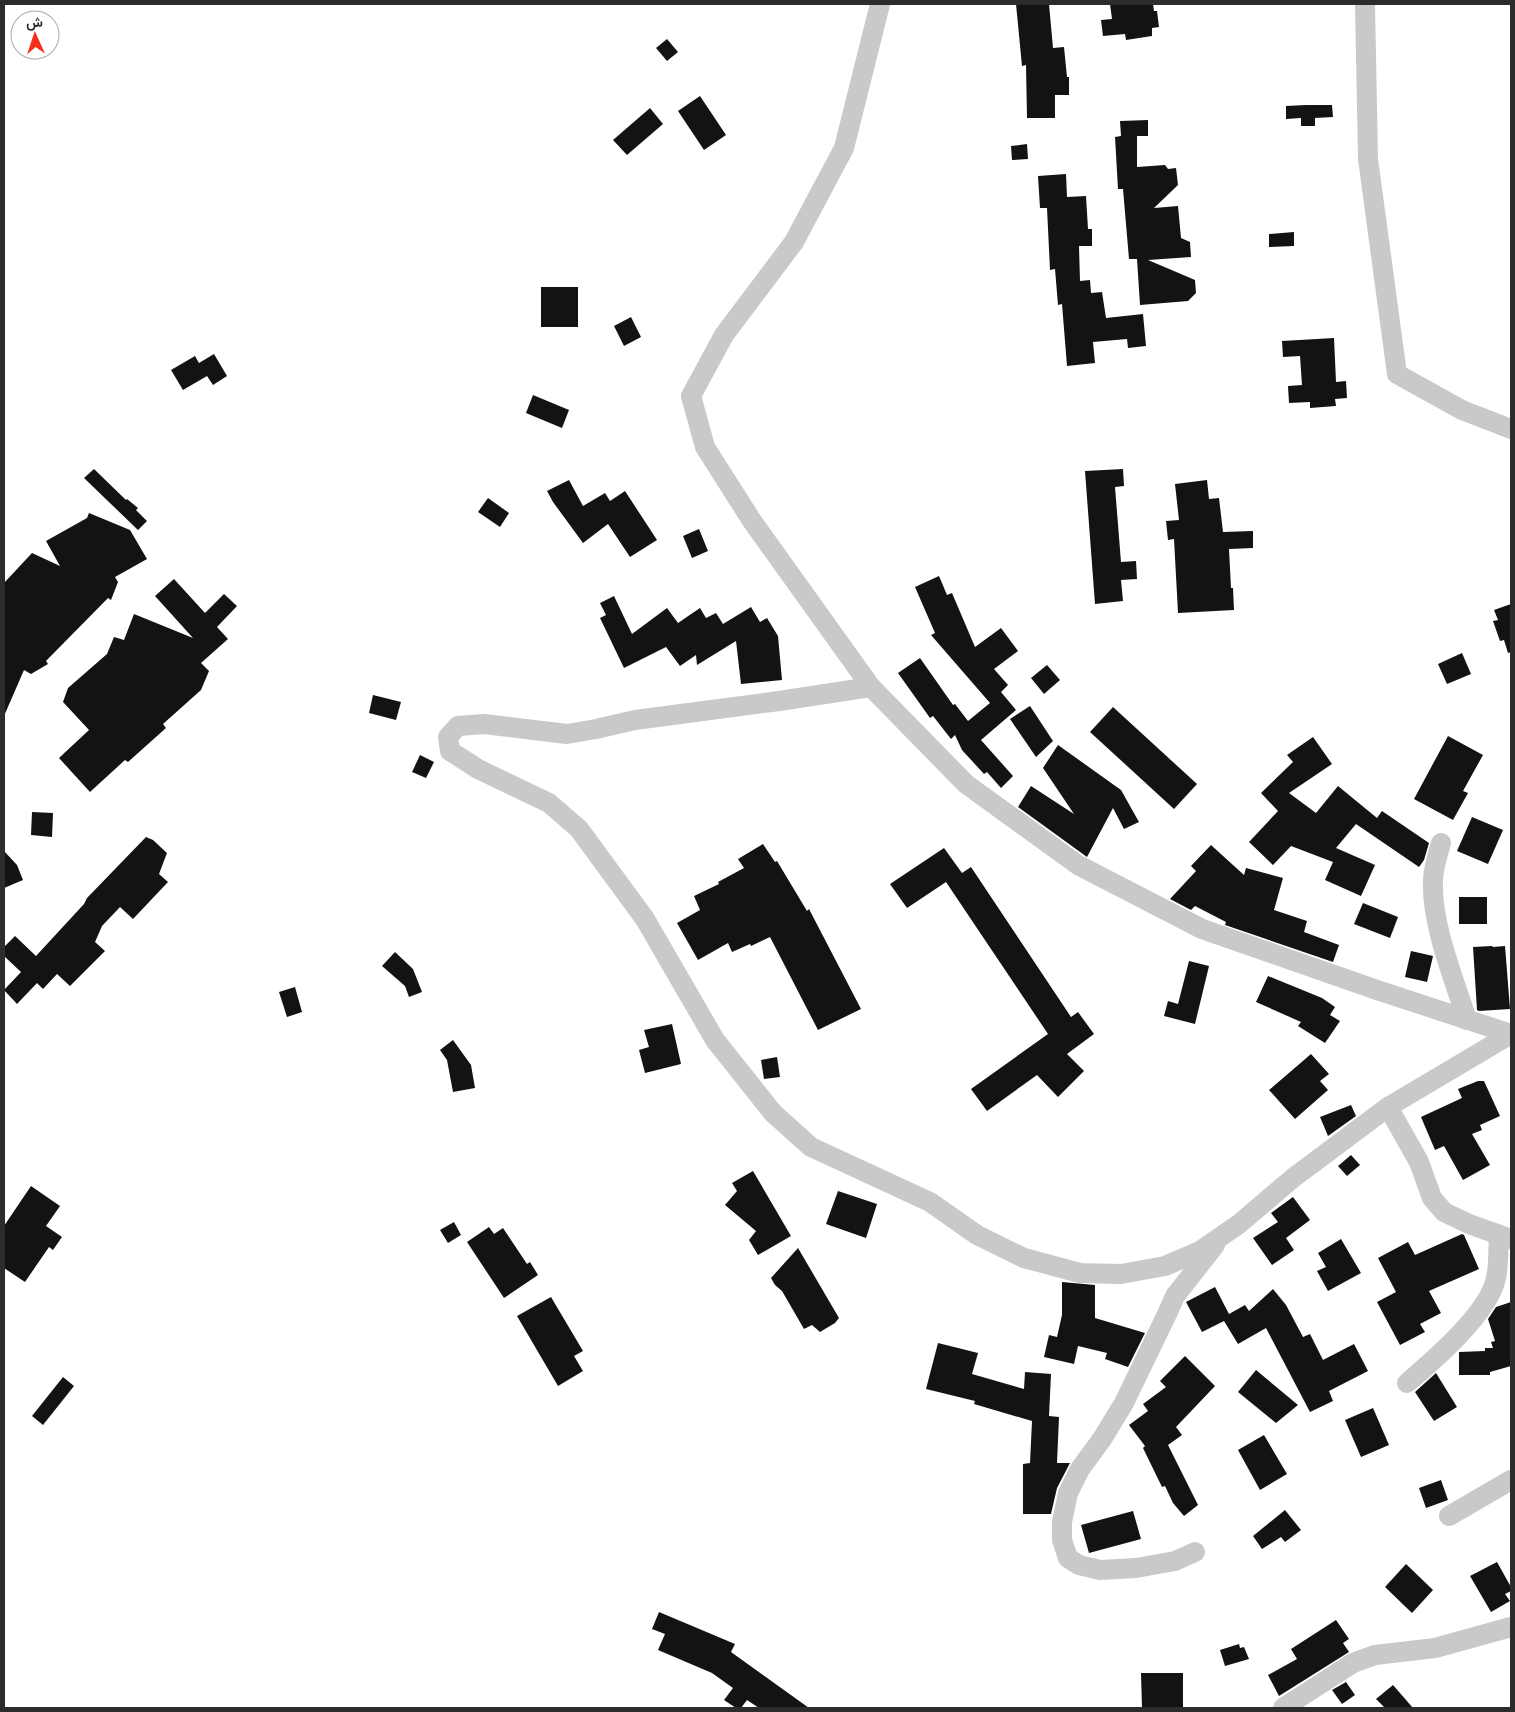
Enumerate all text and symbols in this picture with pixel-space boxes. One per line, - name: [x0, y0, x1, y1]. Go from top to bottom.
- north arrow: [10, 10, 60, 60]
- text: ش: [25, 14, 43, 31]

